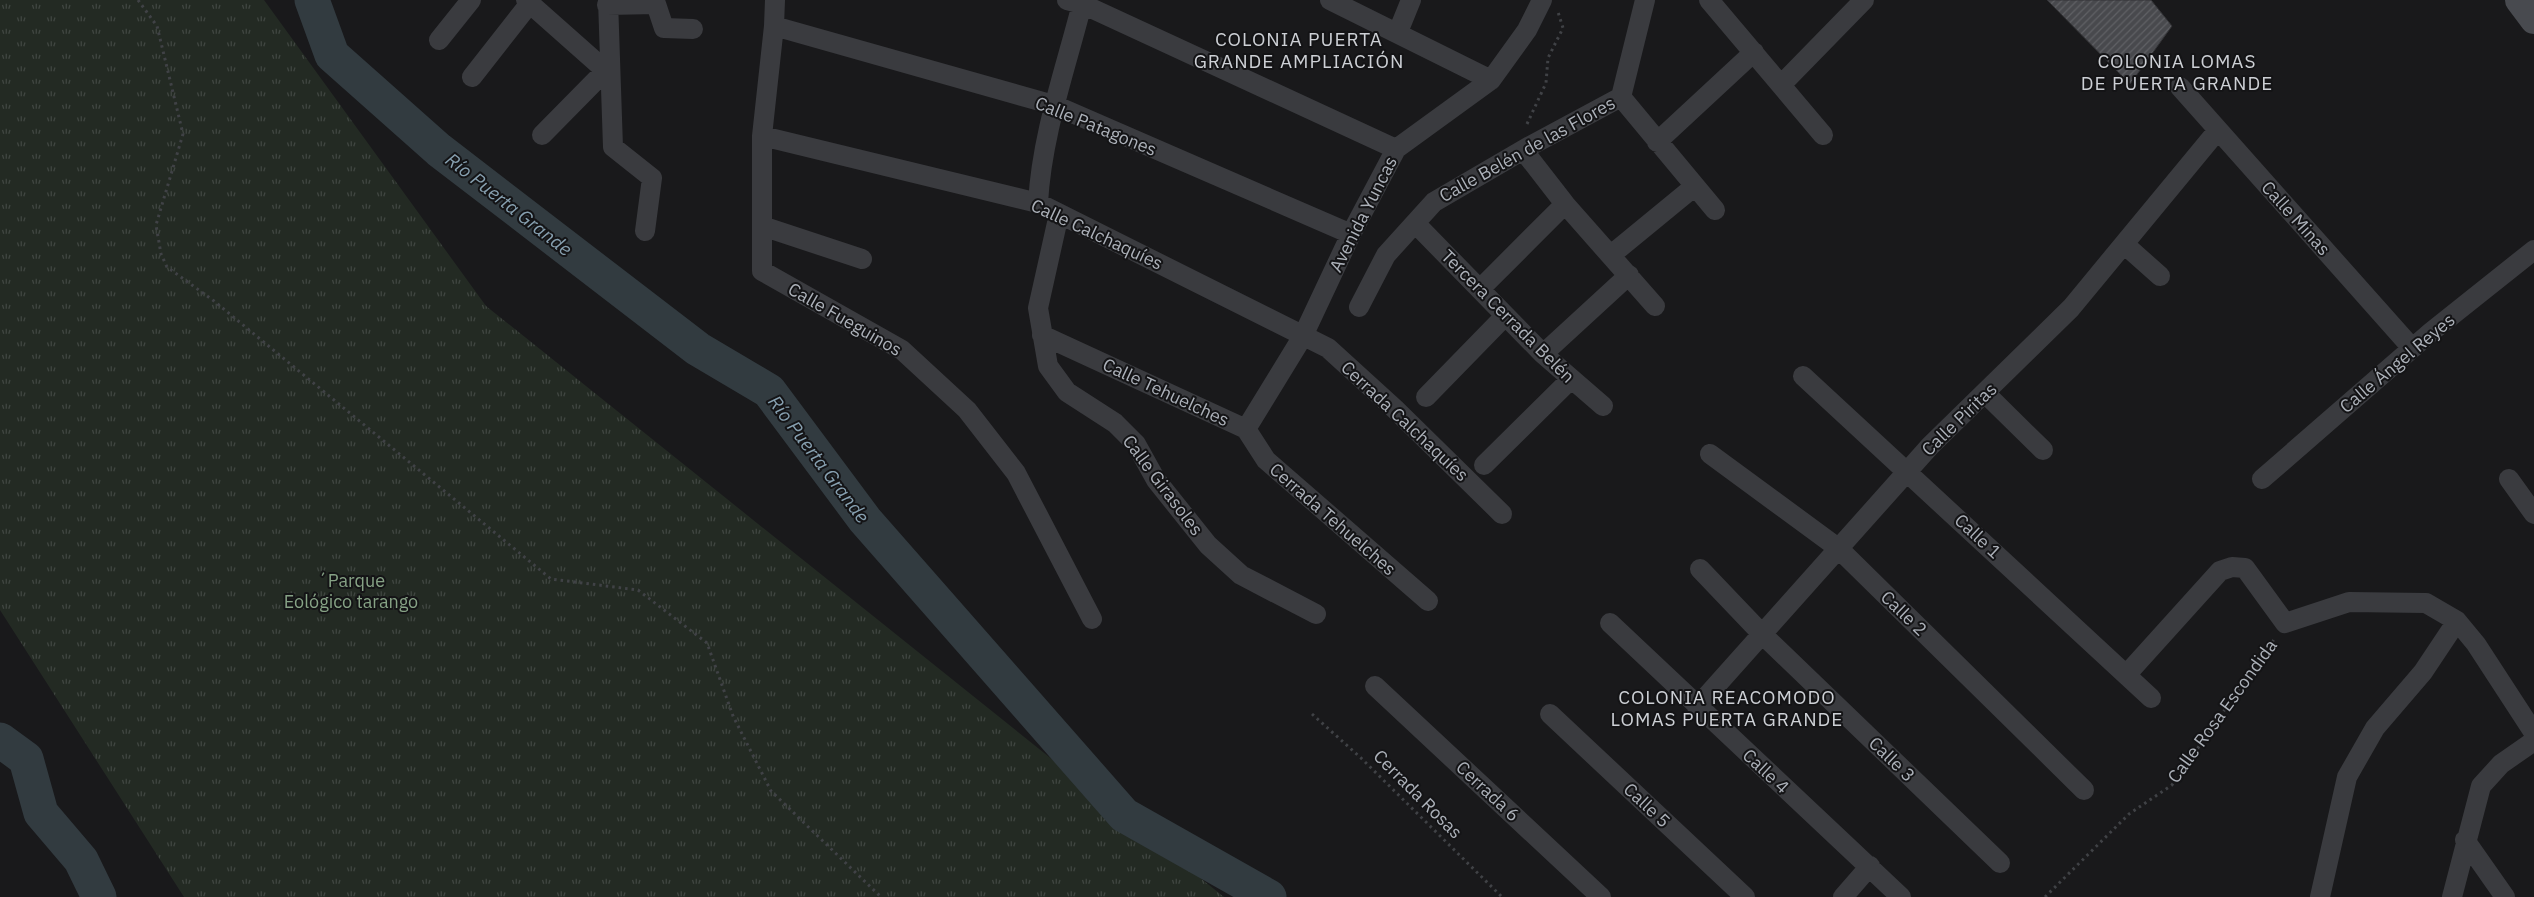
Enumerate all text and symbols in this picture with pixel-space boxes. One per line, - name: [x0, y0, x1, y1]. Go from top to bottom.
- district label: COLONIA PUERTA GRANDE AMPLIACIÓN: [1194, 27, 1404, 73]
- district label: COLONIA LOMAS DE PUERTA GRANDE: [2081, 49, 2273, 95]
- street label: Calle Patagones: [1032, 91, 1160, 161]
- street label: Calle Belén de las Flores: [1435, 91, 1619, 207]
- water label: Río Puerta Grande: [441, 147, 577, 261]
- street label: Avenida Yuncas: [1324, 152, 1402, 276]
- street label: Calle Minas: [2257, 176, 2335, 260]
- street label: Calle Calchaquíes: [1027, 193, 1167, 275]
- street label: Tercera Cerrada Belén: [1436, 244, 1580, 388]
- street label: Calle Fueguinos: [784, 277, 906, 361]
- street label: Calle Ángel Reyes: [2335, 308, 2459, 418]
- street label: Calle Tehuelches: [1099, 353, 1233, 431]
- street label: Cerrada Calchaquíes: [1336, 356, 1474, 486]
- street label: Calle Piritas: [1917, 377, 2001, 461]
- water label: Río Puerta Grande: [763, 390, 875, 528]
- street label: Calle Girasoles: [1118, 430, 1208, 540]
- street label: Cerrada Tehuelches: [1265, 458, 1401, 580]
- street label: Calle 1: [1950, 509, 2006, 563]
- park label: ´Parque Eológico tarango: [284, 569, 418, 613]
- street label: Calle 2: [1876, 585, 1932, 641]
- street label: Calle Rosa Escondida: [2162, 634, 2282, 787]
- district label: COLONIA REACOMODO LOMAS PUERTA GRANDE: [1611, 685, 1843, 731]
- street label: Calle 3: [1864, 731, 1920, 787]
- street label: Calle 4: [1738, 744, 1794, 798]
- street label: Cerrada Rosas: [1369, 745, 1467, 843]
- street label: Cerrada 6: [1451, 756, 1525, 826]
- street label: Calle 5: [1619, 778, 1675, 832]

